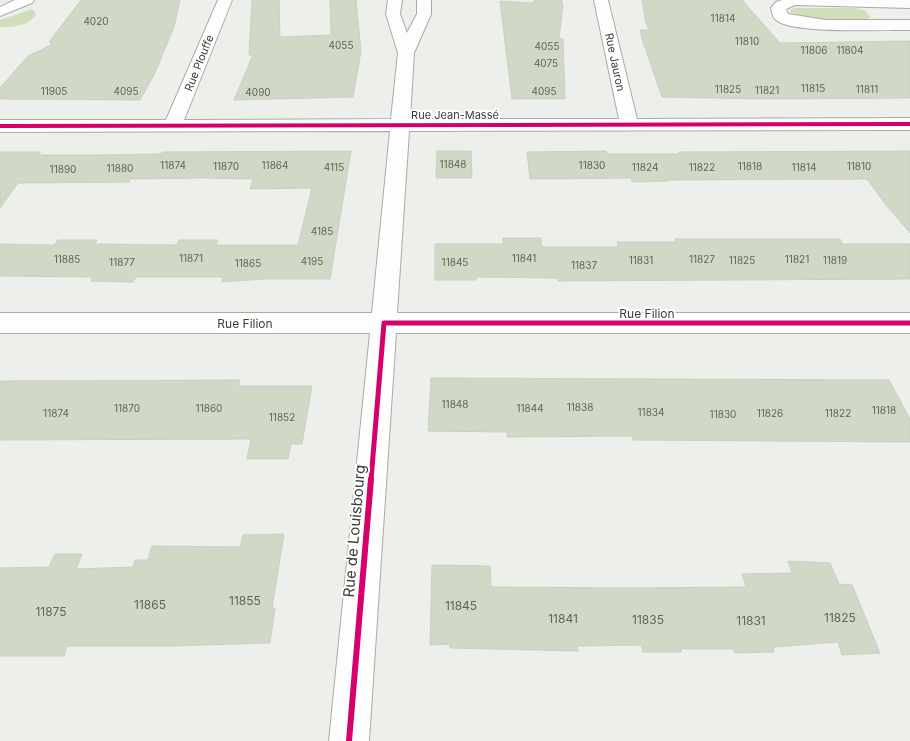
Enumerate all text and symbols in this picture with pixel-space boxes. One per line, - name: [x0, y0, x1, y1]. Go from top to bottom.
- house number: 11814: [711, 12, 735, 24]
- house number: 4020: [83, 15, 109, 27]
- street label: Rue Jauron: [602, 32, 628, 92]
- street label: Rue Plouffe: [181, 33, 217, 93]
- house number: 11810: [735, 35, 759, 47]
- house number: 4055: [329, 39, 353, 51]
- house number: 4055: [535, 40, 559, 52]
- house number: 11806: [801, 44, 827, 56]
- house number: 11804: [836, 44, 864, 56]
- house number: 4075: [534, 57, 558, 69]
- house number: 11815: [801, 82, 825, 94]
- house number: 11825: [715, 83, 741, 95]
- house number: 11811: [856, 83, 878, 95]
- house number: 11821: [755, 84, 779, 96]
- house number: 11905: [41, 85, 67, 97]
- house number: 4095: [113, 85, 139, 97]
- house number: 4095: [531, 85, 557, 97]
- house number: 4090: [245, 86, 271, 98]
- street label: Rue Jean-Massé: [411, 108, 499, 122]
- house number: 11848: [440, 158, 466, 170]
- house number: 11874: [160, 159, 186, 171]
- house number: 11864: [262, 159, 288, 171]
- house number: 11830: [579, 159, 605, 171]
- house number: 11870: [213, 160, 239, 172]
- house number: 11818: [738, 160, 762, 172]
- house number: 11810: [847, 160, 871, 172]
- house number: 4115: [324, 161, 344, 173]
- house number: 11824: [632, 161, 658, 173]
- house number: 11822: [689, 161, 715, 173]
- house number: 11814: [792, 161, 816, 173]
- house number: 11880: [107, 162, 133, 174]
- house number: 11890: [50, 163, 76, 175]
- house number: 4185: [311, 225, 333, 237]
- house number: 11871: [179, 252, 203, 264]
- house number: 11841: [512, 252, 536, 264]
- house number: 11885: [54, 253, 80, 265]
- house number: 11827: [689, 253, 715, 265]
- house number: 11821: [785, 253, 809, 265]
- house number: 11831: [629, 254, 653, 266]
- house number: 11825: [729, 254, 755, 266]
- house number: 11819: [823, 254, 847, 266]
- house number: 4195: [301, 255, 323, 267]
- house number: 11877: [109, 256, 135, 268]
- house number: 11845: [442, 256, 468, 268]
- house number: 11865: [235, 257, 261, 269]
- house number: 11837: [571, 259, 597, 271]
- street label: Rue Filion: [619, 306, 675, 321]
- street label: Rue Filion: [217, 316, 273, 331]
- house number: 11848: [442, 398, 468, 410]
- house number: 11838: [567, 401, 593, 413]
- house number: 11870: [114, 402, 140, 414]
- house number: 11860: [196, 402, 222, 414]
- house number: 11844: [516, 402, 544, 414]
- house number: 11818: [872, 404, 896, 416]
- house number: 11834: [638, 406, 664, 418]
- house number: 11874: [43, 407, 69, 419]
- house number: 11826: [757, 407, 783, 419]
- house number: 11822: [825, 407, 851, 419]
- house number: 11830: [710, 408, 736, 420]
- house number: 11852: [269, 411, 295, 423]
- street label: Rue de Louisbourg: [339, 464, 369, 598]
- house number: 11855: [229, 593, 261, 608]
- house number: 11865: [134, 597, 166, 612]
- house number: 11845: [445, 598, 477, 613]
- house number: 11875: [35, 604, 67, 619]
- house number: 11825: [824, 610, 856, 625]
- house number: 11841: [548, 611, 578, 626]
- house number: 11835: [632, 612, 664, 627]
- house number: 11831: [736, 613, 766, 628]

